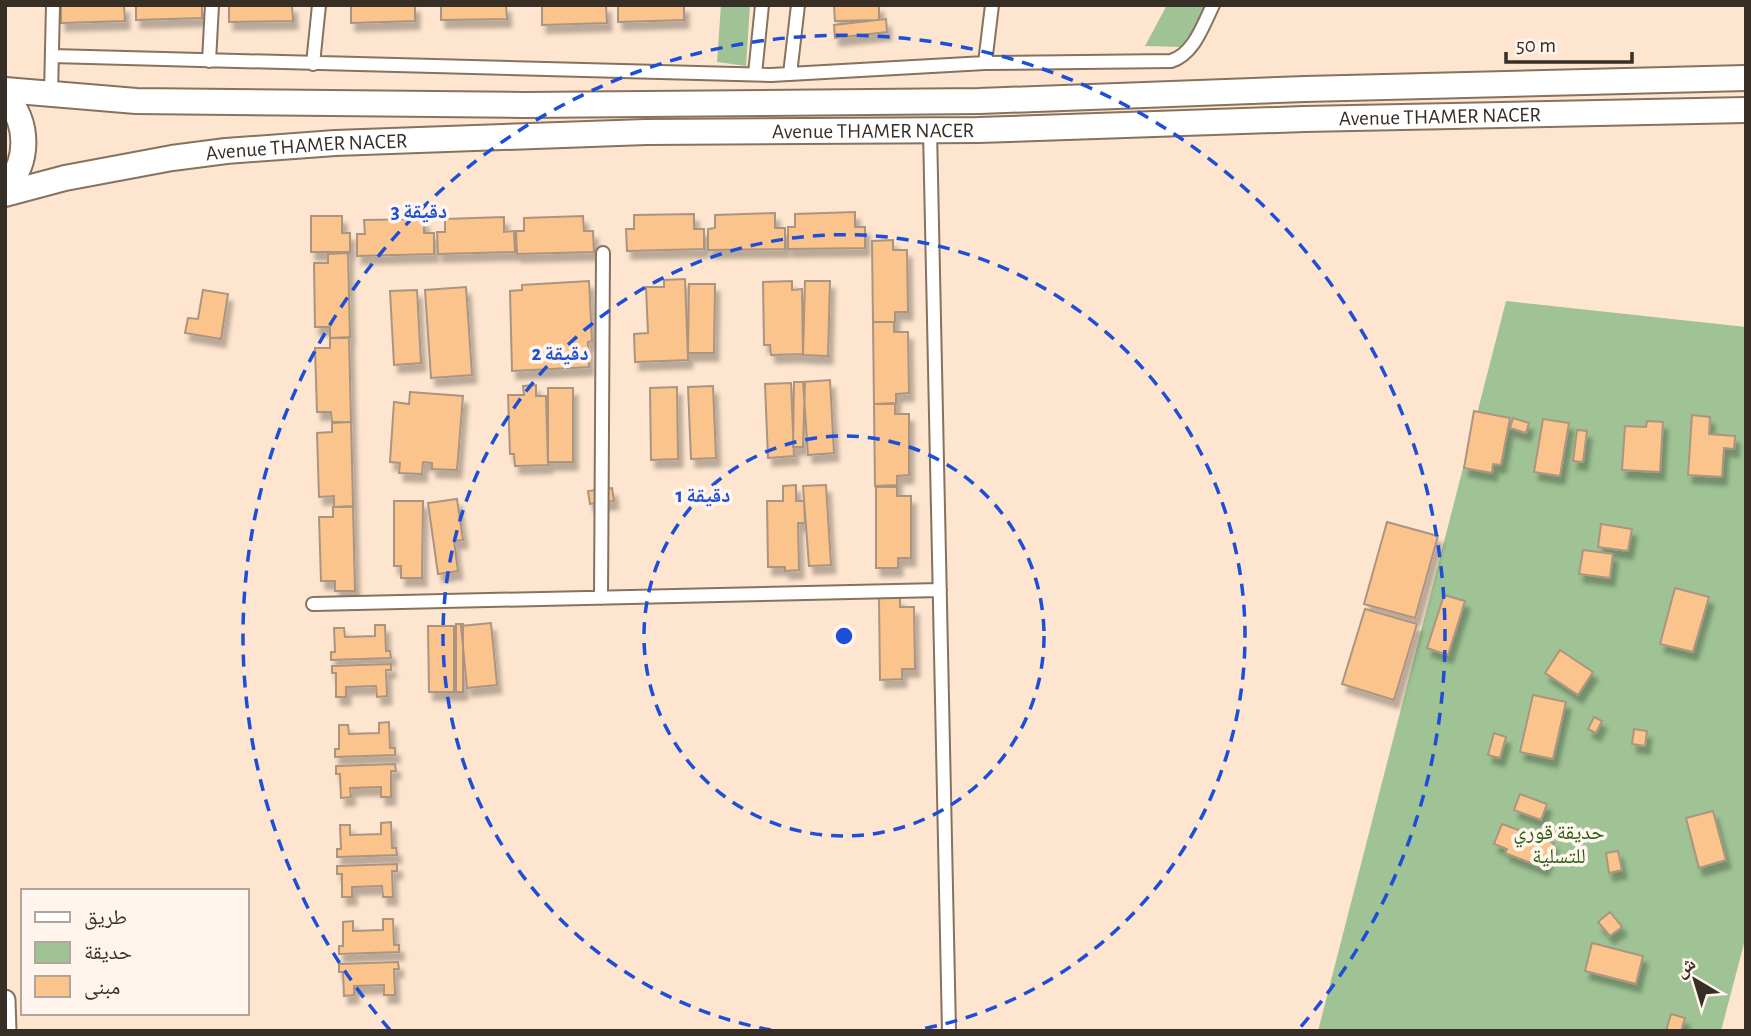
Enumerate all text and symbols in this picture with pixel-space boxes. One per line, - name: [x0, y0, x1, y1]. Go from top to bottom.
- scale bar: [1506, 21, 1632, 65]
- text: 50 m: [1516, 35, 1556, 56]
- street label: Avenue THAMER NACER: [1339, 104, 1541, 129]
- street label: Avenue THAMER NACER: [772, 120, 974, 142]
- street label: Avenue THAMER NACER: [204, 130, 408, 164]
- text: 3 دقيقة: [391, 201, 447, 223]
- text: 2 دقيقة: [531, 343, 589, 365]
- text: 1 دقيقة: [676, 485, 730, 507]
- centre of rings: [832, 624, 856, 648]
- park label: حديقة قوري للتسلية: [1513, 822, 1605, 867]
- legend: [21, 889, 248, 1015]
- text: طريق: [84, 907, 127, 930]
- text: حديقة: [84, 942, 132, 963]
- north arrow: [1660, 945, 1730, 1015]
- text: ش: [1672, 954, 1700, 982]
- text: مبنى: [84, 977, 120, 1000]

